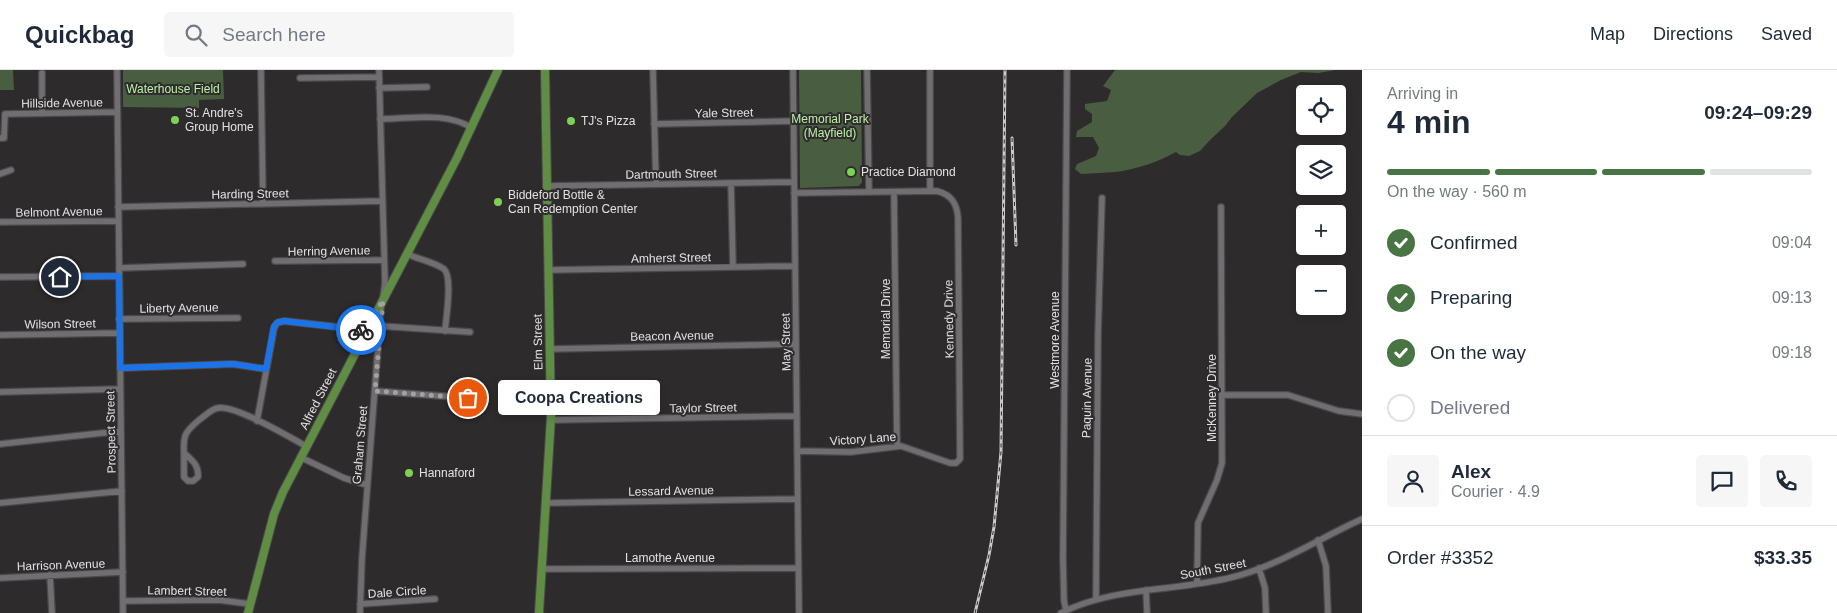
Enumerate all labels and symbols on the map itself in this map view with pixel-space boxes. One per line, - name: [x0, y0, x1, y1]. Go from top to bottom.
- park label: Waterhouse Field: [126, 82, 220, 96]
- street label: Hillside Avenue: [21, 95, 103, 111]
- street label: Yale Street: [695, 105, 754, 121]
- place label: St. Andre's Group Home: [185, 106, 254, 134]
- park label: Memorial Park (Mayfield): [791, 112, 870, 140]
- marker: St. Andre's Group Home: [169, 114, 181, 126]
- place label: TJ's Pizza: [581, 114, 636, 128]
- marker: TJ's Pizza: [565, 115, 577, 127]
- place label: Practice Diamond: [861, 165, 956, 179]
- street label: Dartmouth Street: [625, 166, 717, 182]
- marker: Practice Diamond: [845, 166, 857, 178]
- street label: Harding Street: [211, 186, 289, 202]
- place label: Biddeford Bottle & Can Redemption Center: [508, 188, 637, 216]
- marker: Biddeford Bottle & Can Redemption Center: [492, 196, 504, 208]
- street label: Belmont Avenue: [15, 204, 103, 220]
- street label: Herring Avenue: [288, 243, 371, 259]
- street label: Amherst Street: [631, 250, 712, 266]
- pin: [39, 256, 81, 298]
- street label: Memorial Drive: [879, 278, 893, 359]
- street label: Kennedy Drive: [941, 279, 957, 358]
- street label: Westmore Avenue: [1048, 291, 1062, 389]
- street label: Liberty Avenue: [139, 300, 219, 316]
- courier: [336, 305, 386, 355]
- street label: May Street: [778, 312, 794, 371]
- street label: Elm Street: [531, 313, 545, 370]
- street label: Wilson Street: [24, 316, 96, 332]
- street label: Beacon Avenue: [630, 328, 714, 344]
- street label: McKenney Drive: [1205, 354, 1219, 442]
- street label: Paquin Avenue: [1079, 357, 1095, 438]
- street label: Alfred Street: [297, 366, 340, 432]
- pin: [447, 377, 489, 419]
- callout: Coopa Creations: [498, 380, 660, 416]
- street label: Prospect Street: [103, 390, 119, 473]
- street label: Taylor Street: [669, 400, 737, 416]
- street label: Graham Street: [350, 405, 370, 485]
- street label: Victory Lane: [829, 430, 897, 448]
- place label: Hannaford: [419, 466, 475, 480]
- marker: Hannaford: [403, 467, 415, 479]
- street label: Lessard Avenue: [628, 483, 714, 499]
- street label: Lamothe Avenue: [625, 551, 715, 565]
- street label: Harrison Avenue: [17, 556, 106, 574]
- street label: South Street: [1179, 556, 1248, 582]
- street label: Lambert Street: [147, 583, 227, 599]
- street label: Dale Circle: [367, 583, 427, 601]

